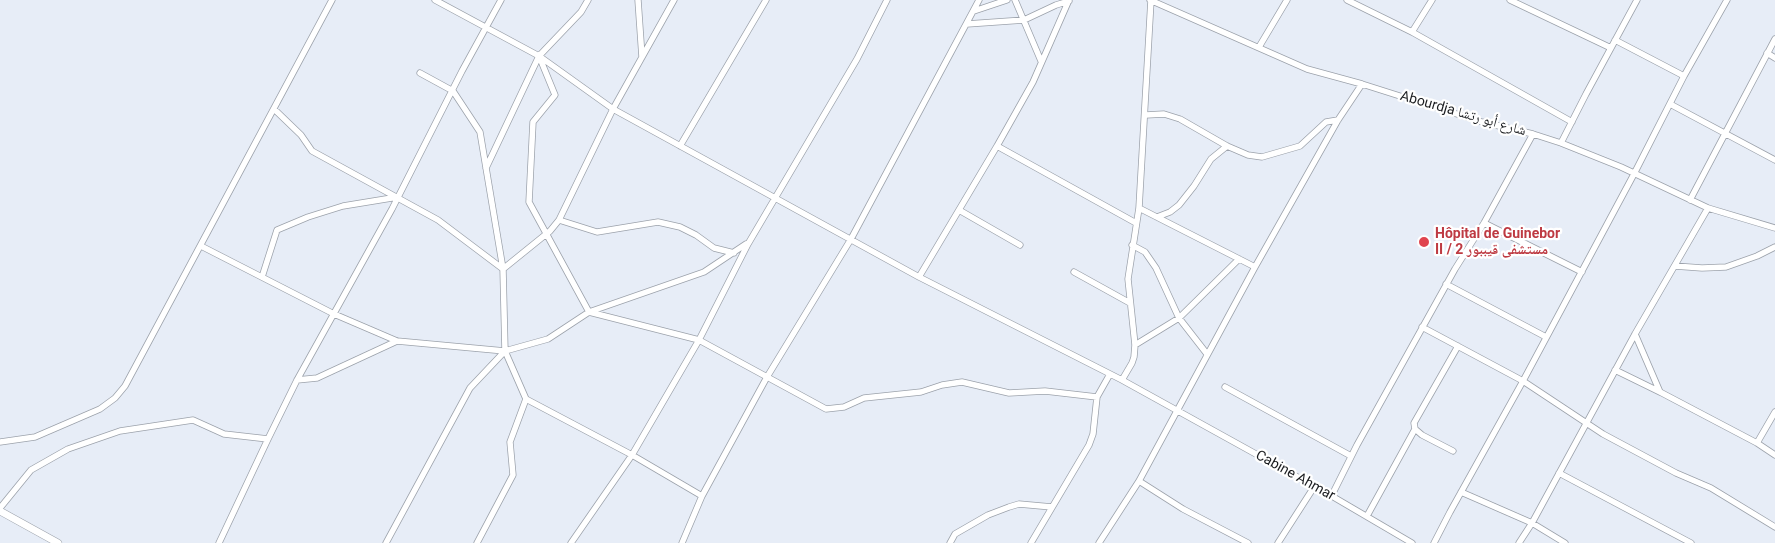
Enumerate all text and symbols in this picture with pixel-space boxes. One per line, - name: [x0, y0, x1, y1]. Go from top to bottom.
- street label: Abourdja شارع أبو رتشا: [1398, 88, 1528, 140]
- place label: Hôpital de Guinebor II / مستشفى قيببور 2: [1435, 226, 1560, 258]
- marker: Hôpital de Guinebor II / مستشفى قيببور 2: [1417, 235, 1431, 249]
- street label: Cabine Ahmar: [1252, 447, 1338, 505]

